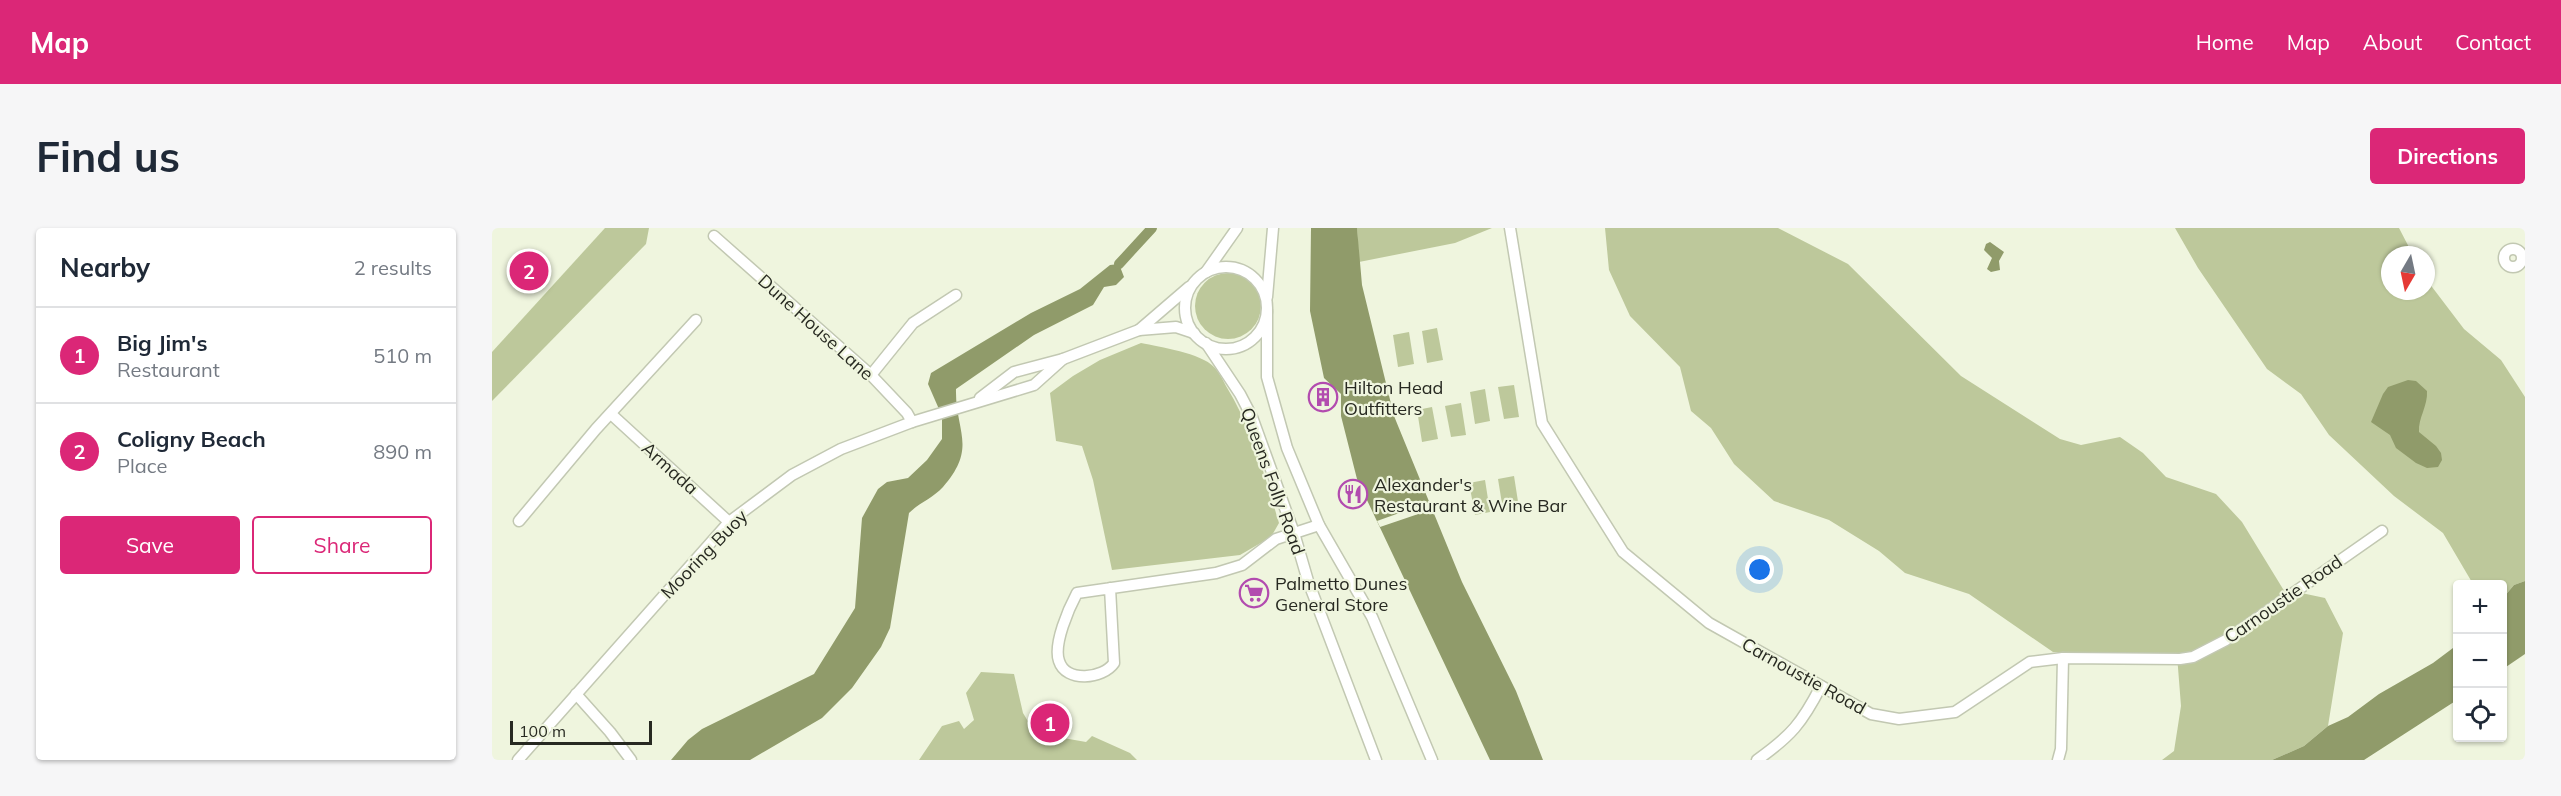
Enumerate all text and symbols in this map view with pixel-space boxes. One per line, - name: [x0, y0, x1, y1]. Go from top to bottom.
- text: Map: [30, 25, 89, 60]
- text: Home: [2196, 29, 2254, 55]
- text: Map: [2287, 29, 2330, 55]
- text: About: [2363, 29, 2422, 55]
- text: Contact: [2455, 29, 2531, 55]
- button: Directions: [2370, 128, 2525, 184]
- text: Find us: [36, 130, 180, 183]
- north arrow: [2381, 246, 2435, 300]
- pin: 2: [510, 248, 549, 294]
- text: Nearby: [60, 251, 150, 284]
- text: 2 results: [354, 255, 432, 280]
- street label: Dune House Lane: [753, 269, 879, 385]
- text: Big Jim's: [117, 329, 208, 357]
- text: 1: [74, 343, 86, 368]
- text: 510 m: [373, 343, 432, 368]
- text: Restaurant: [117, 357, 220, 382]
- place label: Hilton Head Outfitters: [1344, 376, 1443, 420]
- building icon: Hilton Head Outfitters: [1307, 381, 1339, 413]
- street label: Queens Folly Road: [1236, 404, 1310, 558]
- text: Coligny Beach: [117, 425, 266, 453]
- street label: Armada: [637, 437, 703, 499]
- text: 2: [74, 439, 86, 464]
- text: 890 m: [373, 439, 432, 464]
- text: Place: [117, 453, 167, 478]
- place label: Alexander's Restaurant & Wine Bar: [1374, 473, 1567, 517]
- restaurant icon: Alexander's Restaurant & Wine Bar: [1337, 478, 1369, 510]
- street label: Mooring Buoy: [656, 504, 753, 603]
- button: Save: [60, 516, 240, 574]
- button: Share: [252, 516, 432, 574]
- street label: Carnoustie Road: [2220, 550, 2346, 648]
- your location: [1745, 555, 1774, 584]
- place label: Palmetto Dunes General Store: [1275, 572, 1407, 616]
- supermarket icon: Palmetto Dunes General Store: [1238, 577, 1270, 609]
- map controls: [2453, 580, 2507, 742]
- button: +: [2453, 580, 2507, 634]
- street label: Carnoustie Road: [1738, 632, 1870, 720]
- button: −: [2453, 634, 2507, 688]
- button: locate: [2453, 688, 2507, 742]
- pin: 1: [1030, 700, 1070, 746]
- scale bar: [510, 718, 652, 746]
- text: 100 m: [519, 721, 566, 741]

